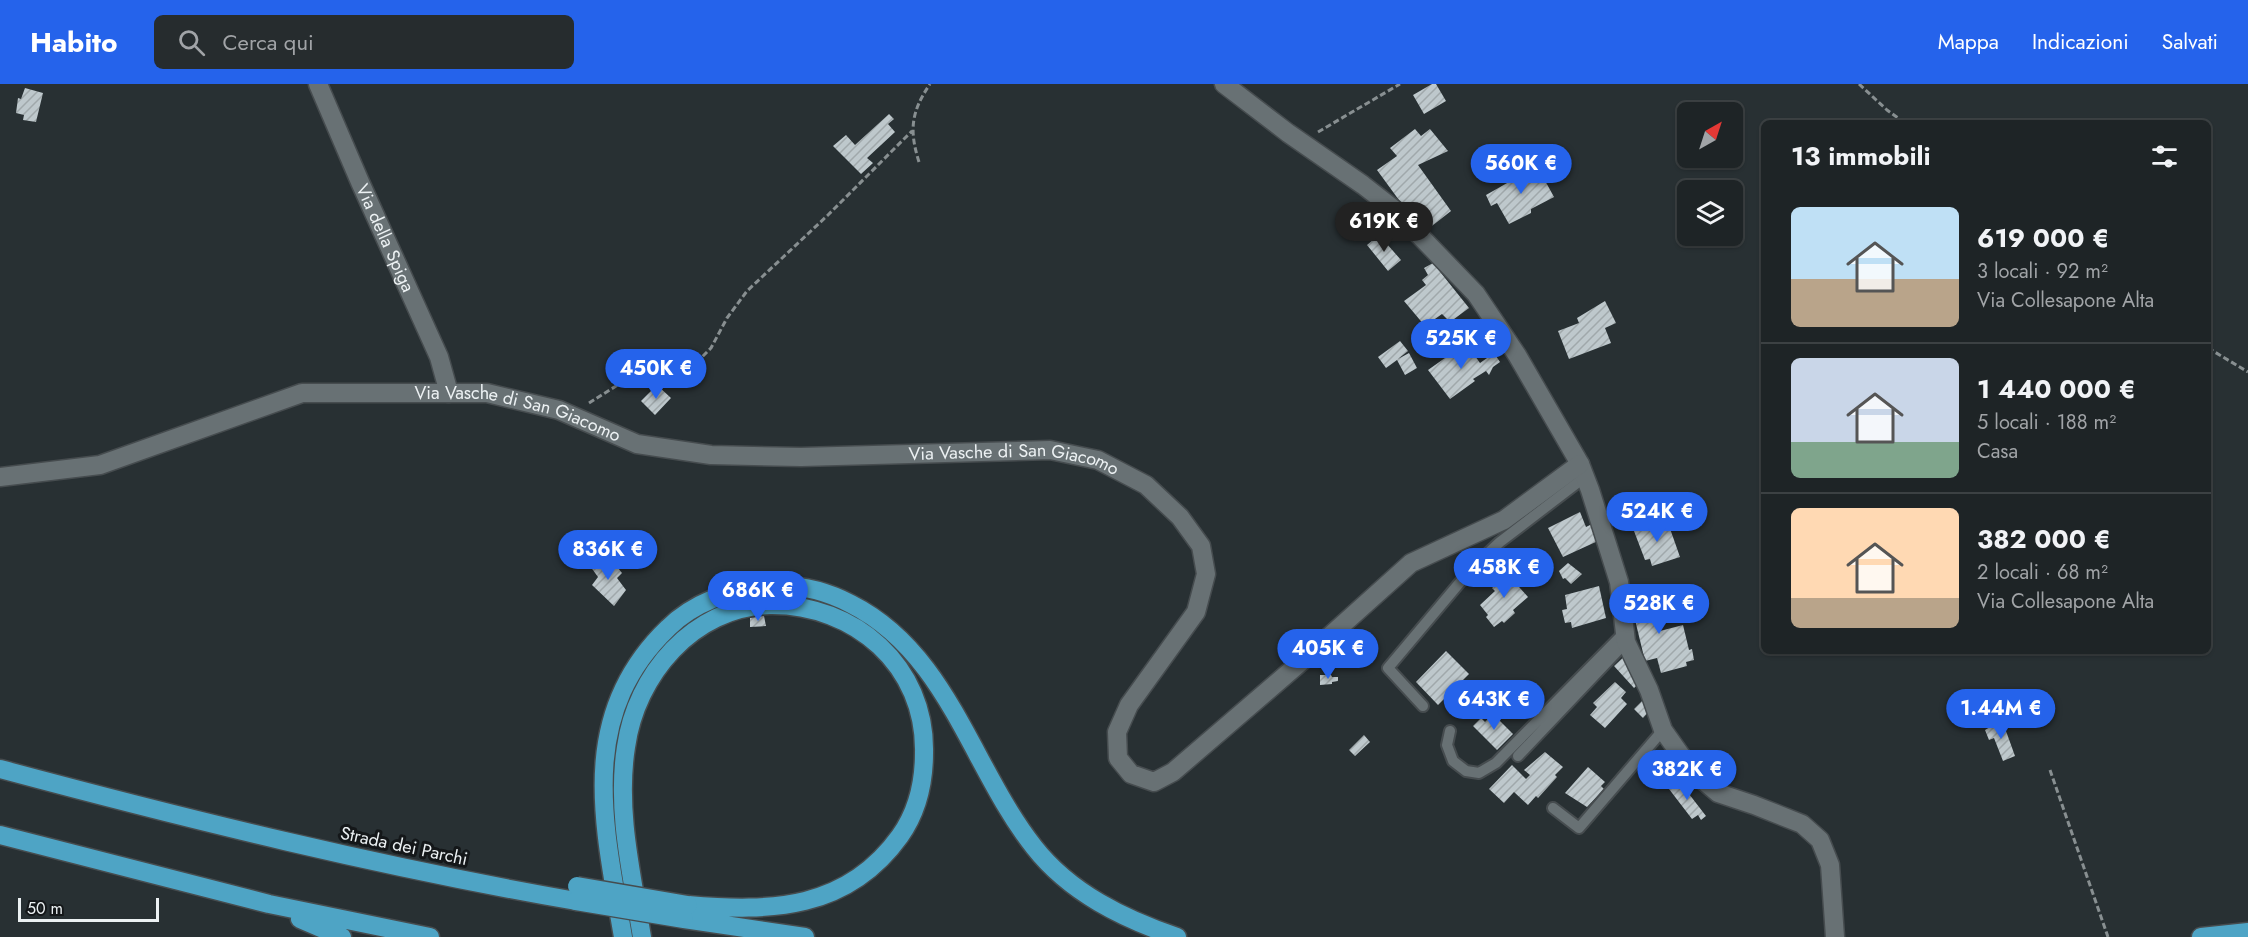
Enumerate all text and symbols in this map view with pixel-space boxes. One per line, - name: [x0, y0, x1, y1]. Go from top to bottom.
- search box: [154, 15, 574, 69]
- text: Habito: [30, 22, 118, 63]
- icon: search: [175, 26, 208, 59]
- text: Cerca qui: [223, 26, 314, 58]
- text: Mappa: [1938, 27, 1999, 57]
- text: Indicazioni: [2032, 27, 2129, 57]
- text: Salvati: [2162, 27, 2218, 57]
- north arrow: [1677, 102, 1743, 168]
- map controls: [1677, 102, 1743, 246]
- text: 13 immobili: [1791, 137, 1931, 175]
- icon: filters: [2148, 140, 2181, 173]
- pin: 560K €: [1472, 144, 1570, 195]
- text: 560K €: [1485, 149, 1557, 178]
- street label: Via della Spiga: [349, 180, 421, 296]
- button: layers: [1677, 180, 1743, 246]
- pin: 619K €: [1335, 202, 1433, 253]
- text: 619K €: [1349, 207, 1419, 236]
- text: 619 000 €: [1977, 219, 2109, 257]
- icon: home: [1839, 231, 1911, 303]
- text: 3 locali · 92 m²: [1977, 257, 2108, 286]
- text: Via Collesapone Alta: [1977, 286, 2154, 315]
- pin: 525K €: [1412, 319, 1510, 370]
- text: 525K €: [1425, 324, 1497, 353]
- pin: 450K €: [607, 349, 705, 400]
- text: 450K €: [619, 354, 693, 383]
- text: 1 440 000 €: [1977, 370, 2136, 408]
- street label: Via Vasche di San Giacomo: [414, 380, 625, 448]
- icon: home: [1839, 382, 1911, 454]
- text: 5 locali · 188 m²: [1977, 408, 2116, 437]
- street label: Via Vasche di San Giacomo: [908, 437, 1124, 482]
- text: Casa: [1977, 437, 2018, 466]
- pin: 524K €: [1608, 492, 1706, 543]
- text: 524K €: [1620, 497, 1694, 526]
- text: 382 000 €: [1977, 520, 2111, 558]
- pin: 836K €: [559, 530, 657, 581]
- icon: home: [1839, 532, 1911, 604]
- text: 836K €: [572, 535, 644, 564]
- pin: 458K €: [1455, 548, 1553, 599]
- text: 458K €: [1468, 553, 1540, 582]
- text: 2 locali · 68 m²: [1977, 558, 2108, 587]
- pin: 686K €: [709, 571, 807, 622]
- text: 686K €: [722, 576, 794, 605]
- pin: 528K €: [1610, 584, 1708, 635]
- text: Via Collesapone Alta: [1977, 587, 2154, 616]
- text: 528K €: [1623, 589, 1695, 618]
- pin: 405K €: [1279, 629, 1377, 680]
- text: 405K €: [1291, 634, 1365, 663]
- pin: 643K €: [1445, 680, 1543, 731]
- text: 643K €: [1458, 685, 1530, 714]
- pin: 1.44M €: [1946, 689, 2056, 740]
- text: 1.44M €: [1960, 694, 2042, 723]
- pin: 382K €: [1638, 750, 1736, 801]
- text: 382K €: [1651, 755, 1723, 784]
- street label: Strada dei Parchi: [338, 820, 470, 872]
- scale bar: [18, 895, 159, 922]
- text: 50 m: [27, 897, 63, 920]

